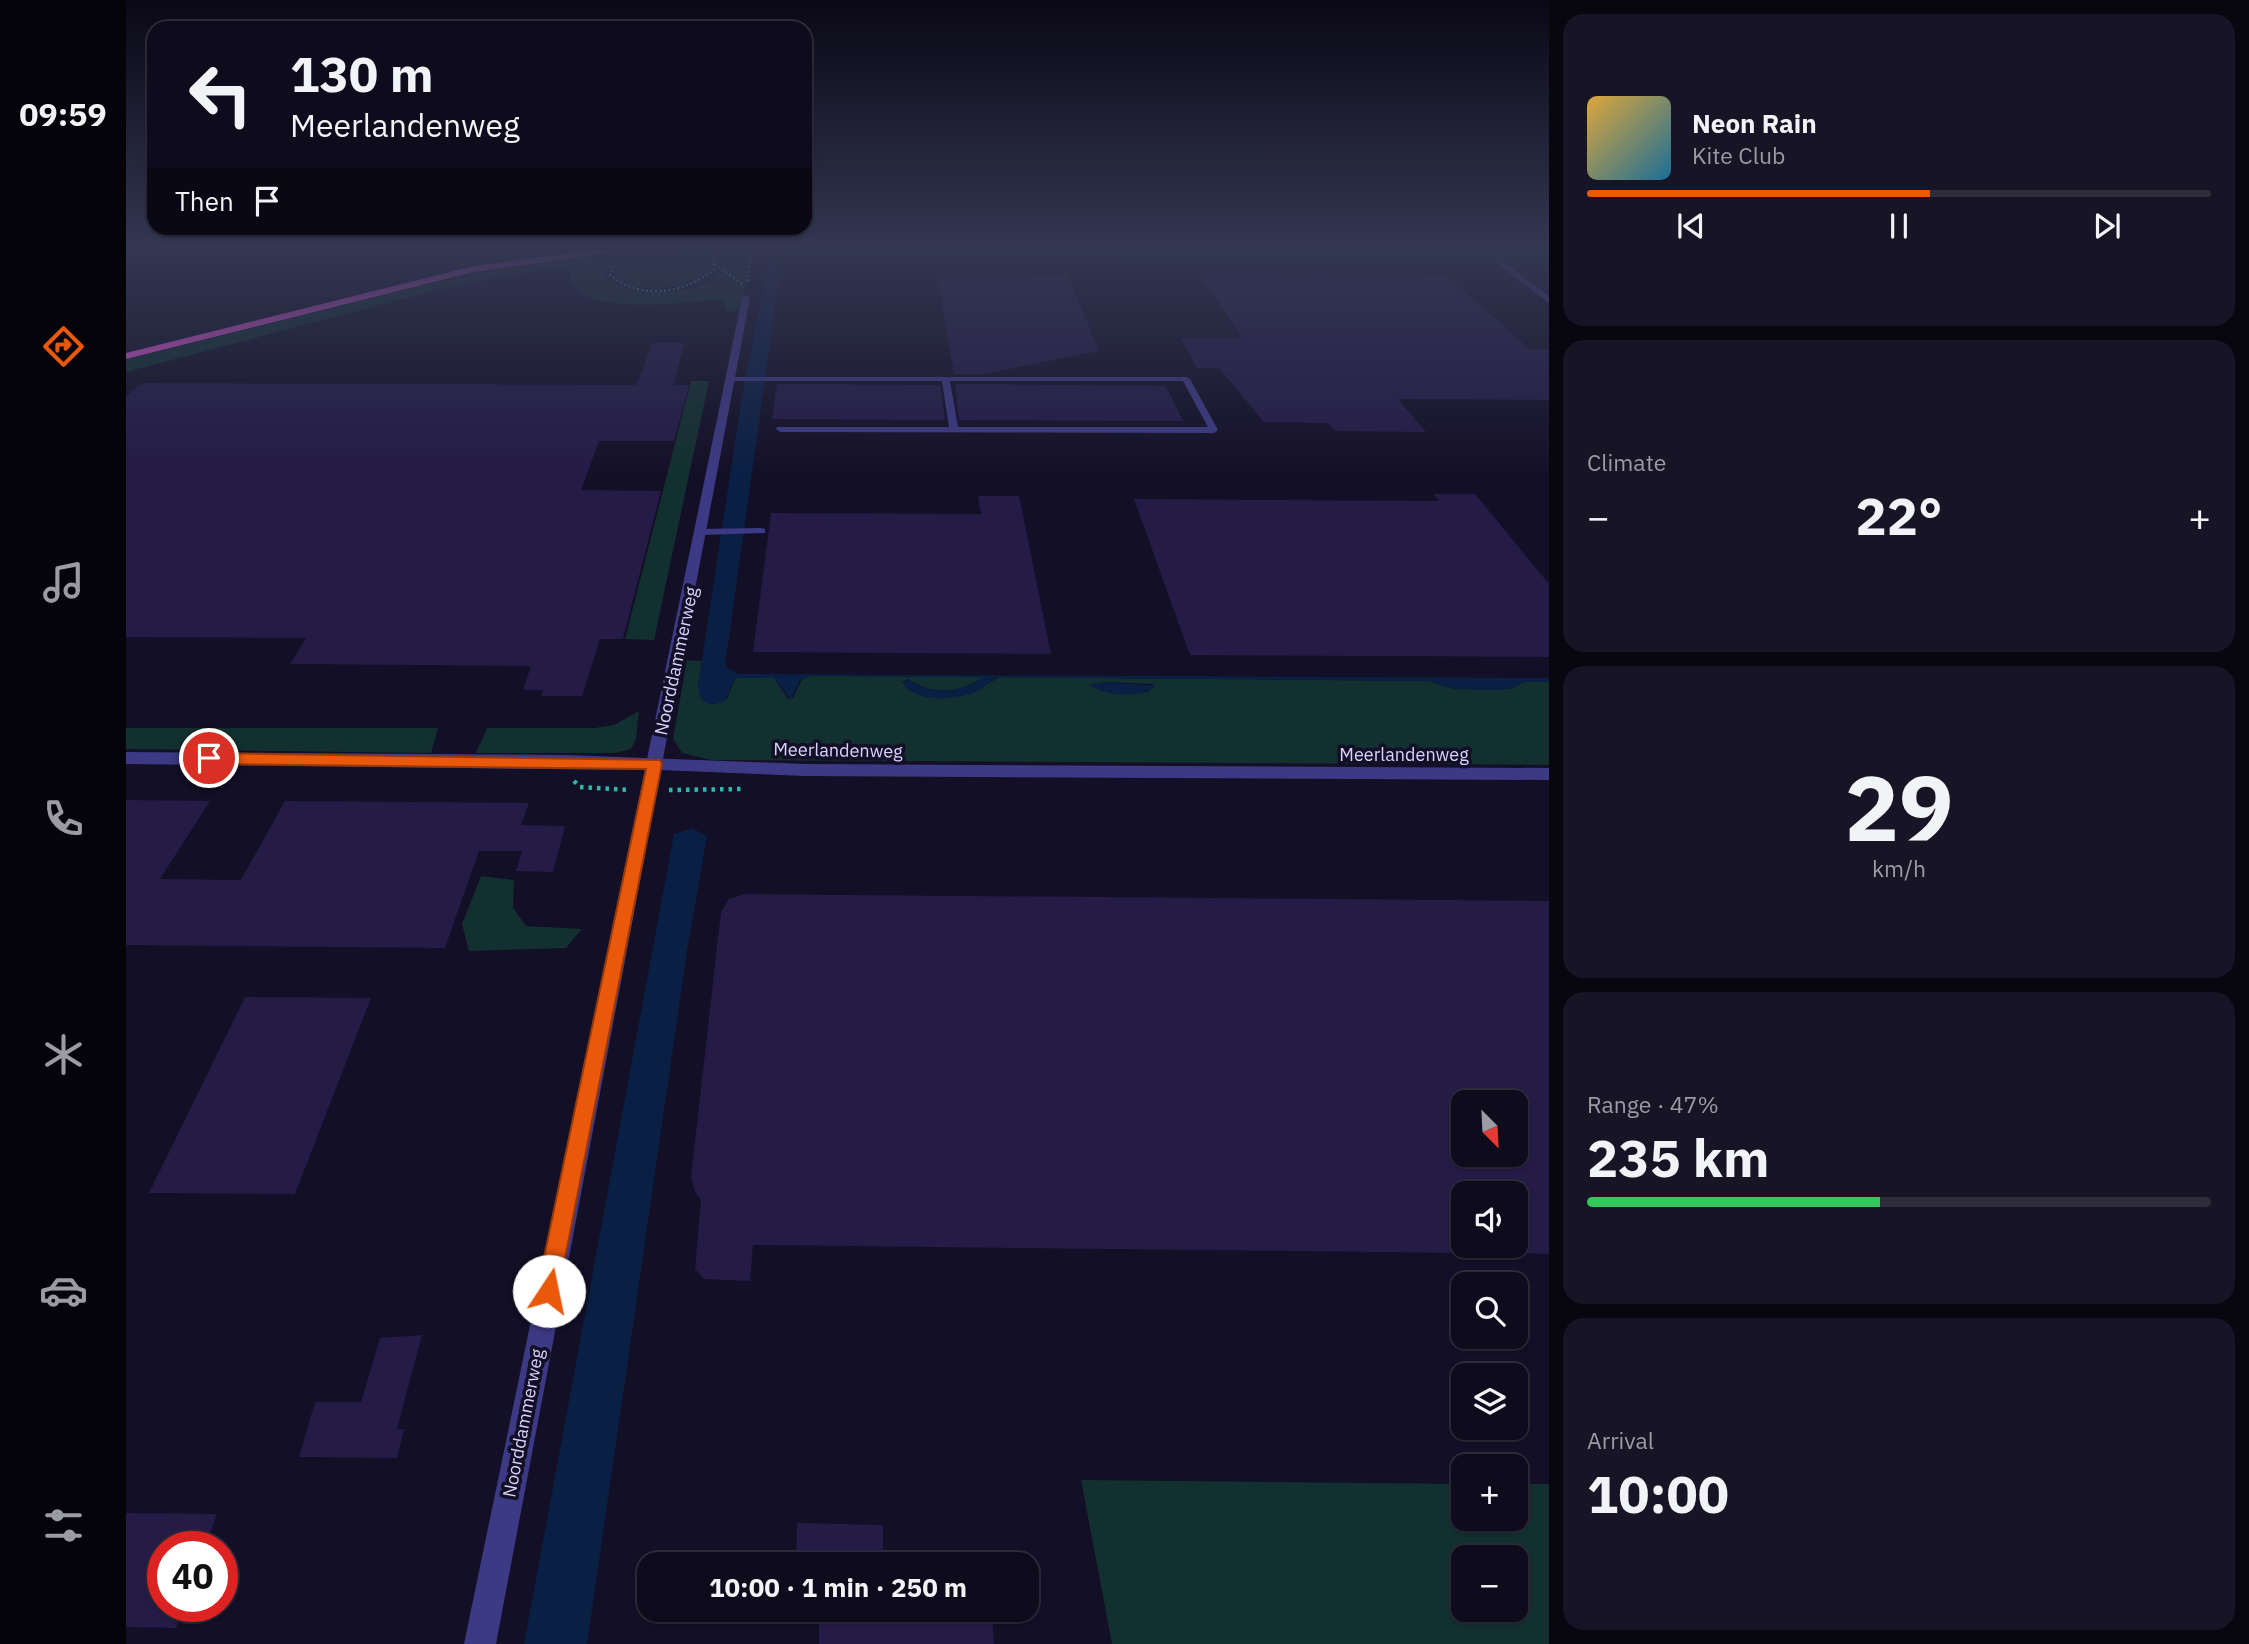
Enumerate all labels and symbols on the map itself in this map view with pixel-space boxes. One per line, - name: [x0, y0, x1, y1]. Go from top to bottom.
- street label: Noorddammerweg: [649, 584, 703, 737]
- pin: [179, 728, 239, 788]
- street label: Meerlandenweg: [773, 737, 903, 763]
- street label: Meerlandenweg: [1339, 743, 1469, 766]
- north arrow: [1451, 1090, 1528, 1167]
- position arrow: [512, 1254, 586, 1328]
- street label: Noorddammerweg: [497, 1346, 549, 1499]
- speed limit sign: 40: [147, 1531, 238, 1622]

